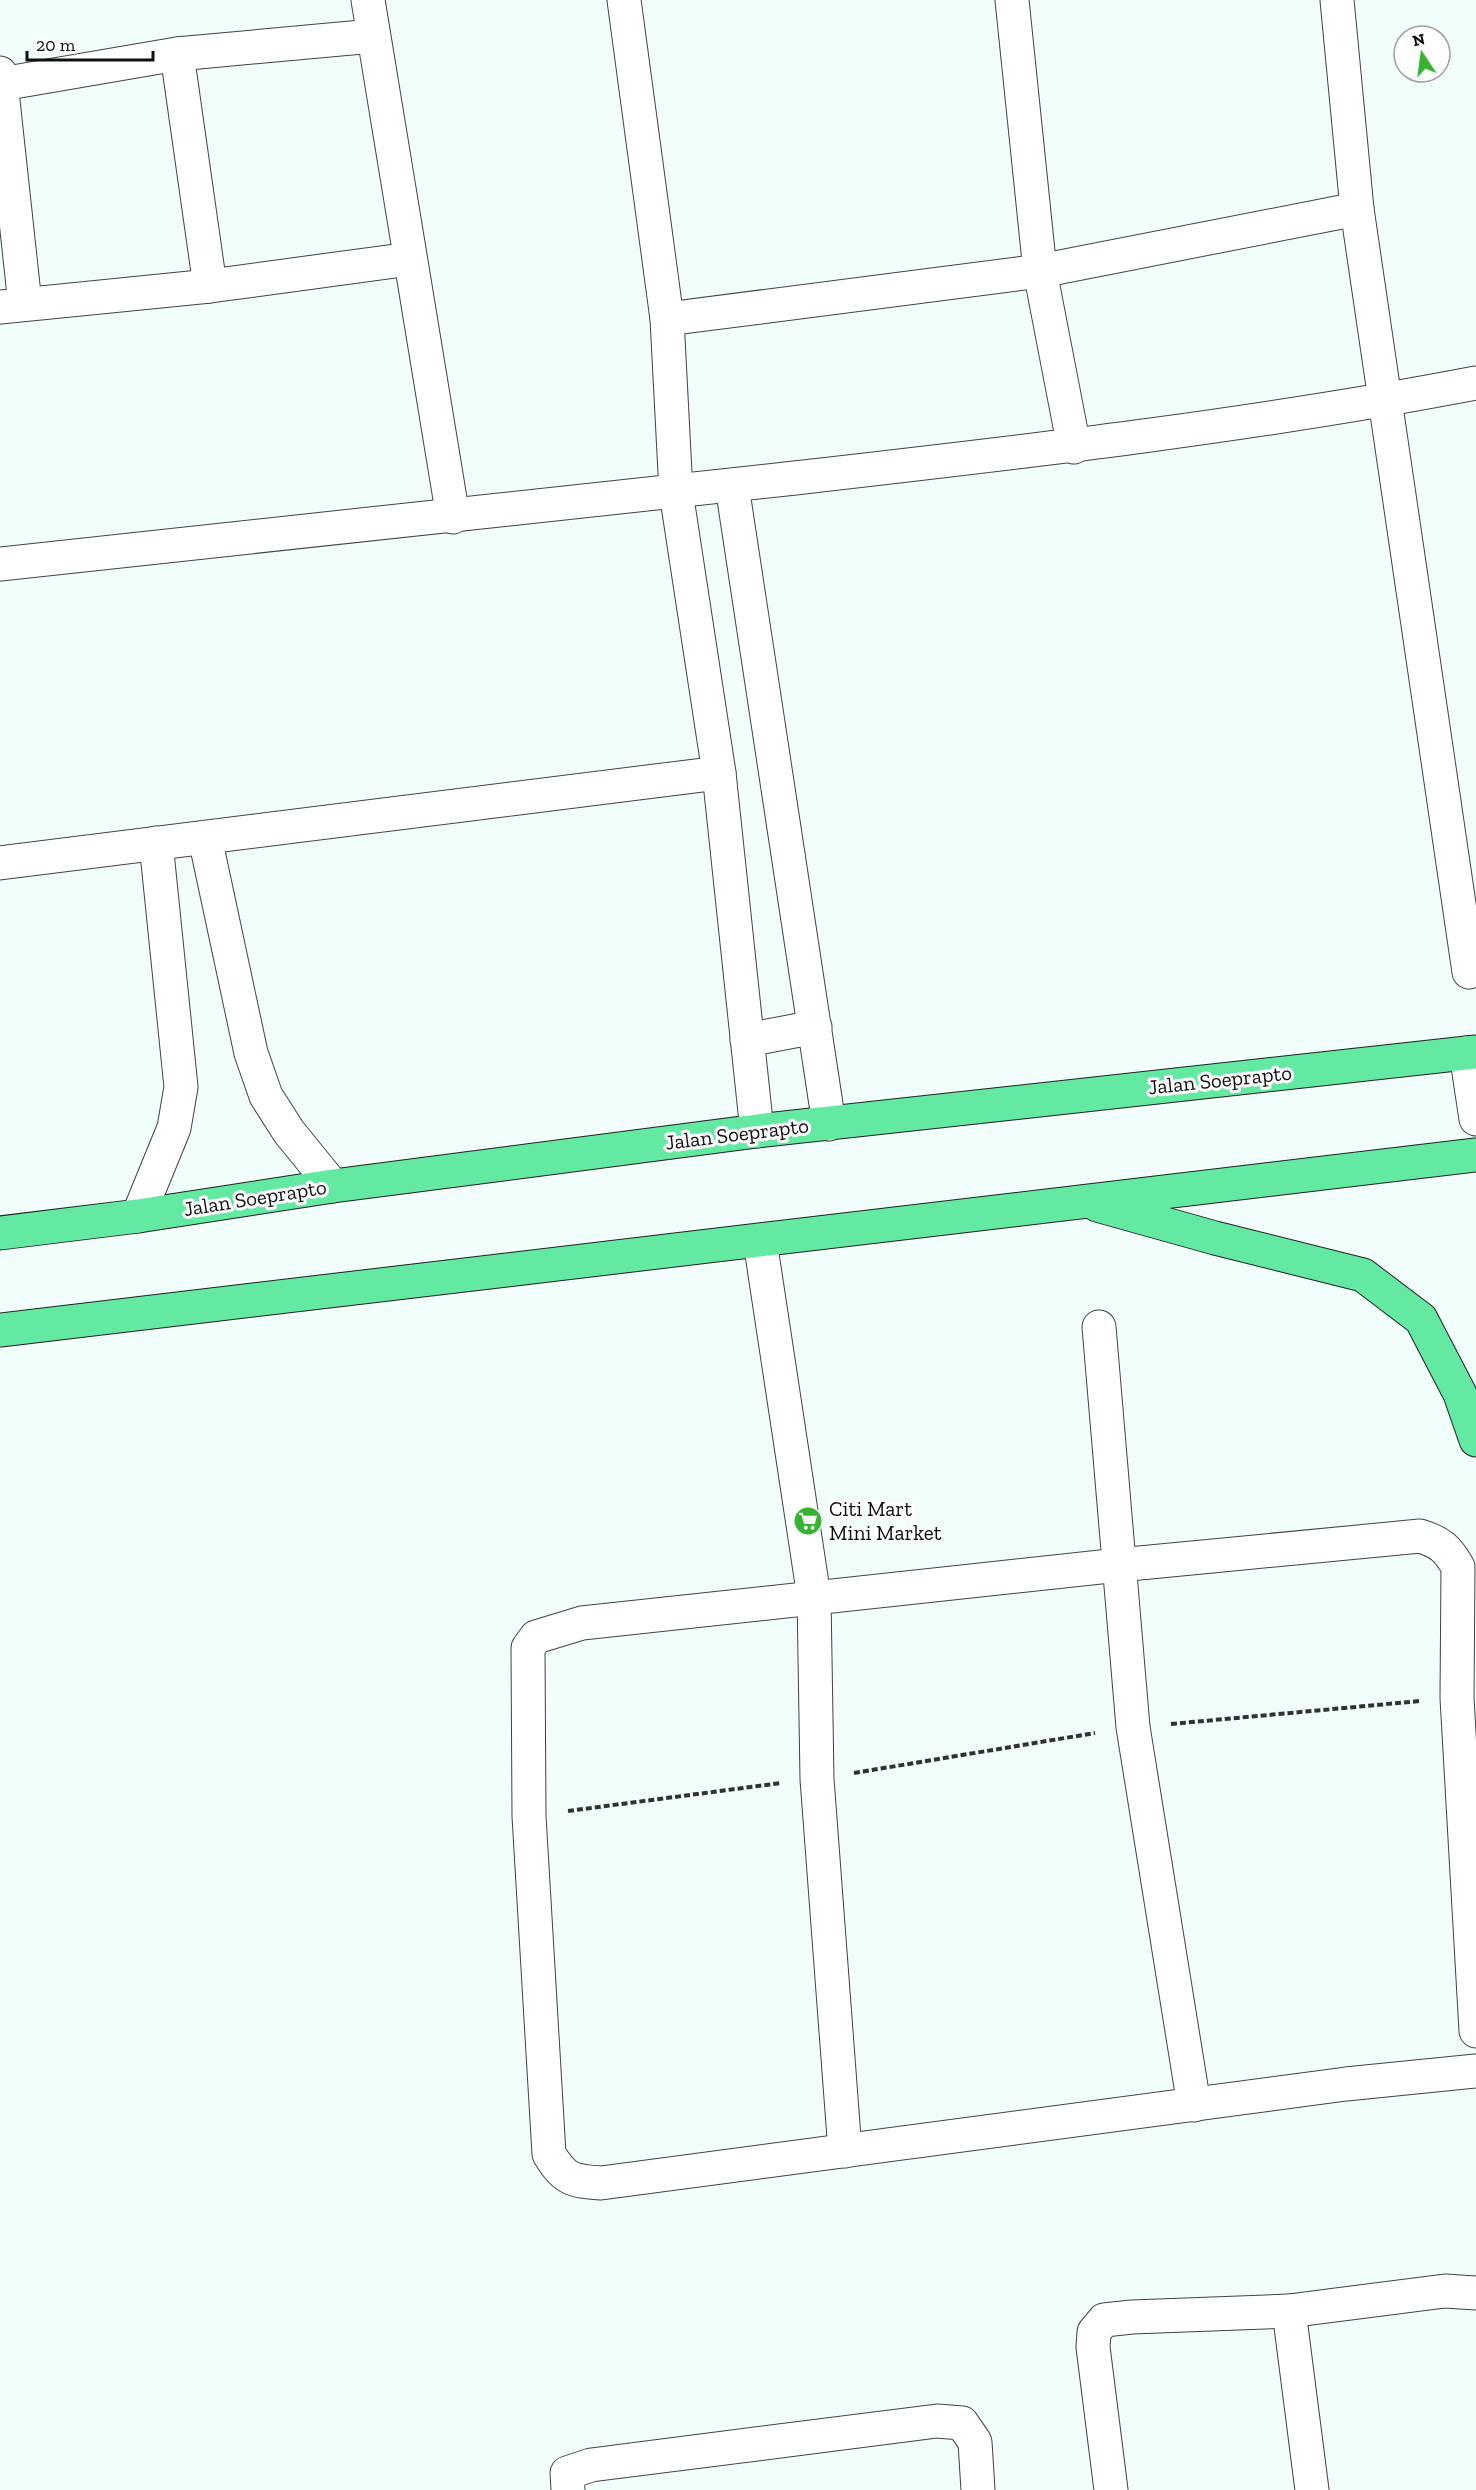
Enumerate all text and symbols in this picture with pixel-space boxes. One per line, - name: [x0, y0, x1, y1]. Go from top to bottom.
- scale bar: [27, 24, 153, 62]
- north arrow: [1392, 24, 1452, 84]
- text: N: [1411, 29, 1427, 50]
- text: 20 m: [36, 34, 76, 56]
- street label: Jalan Soeprapto: [1147, 1060, 1293, 1099]
- street label: Jalan Soeprapto: [664, 1112, 810, 1155]
- street label: Jalan Soeprapto: [182, 1174, 328, 1221]
- place label: Citi Mart Mini Market: [829, 1496, 942, 1545]
- supermarket icon: Citi Mart Mini Market: [792, 1505, 824, 1537]

